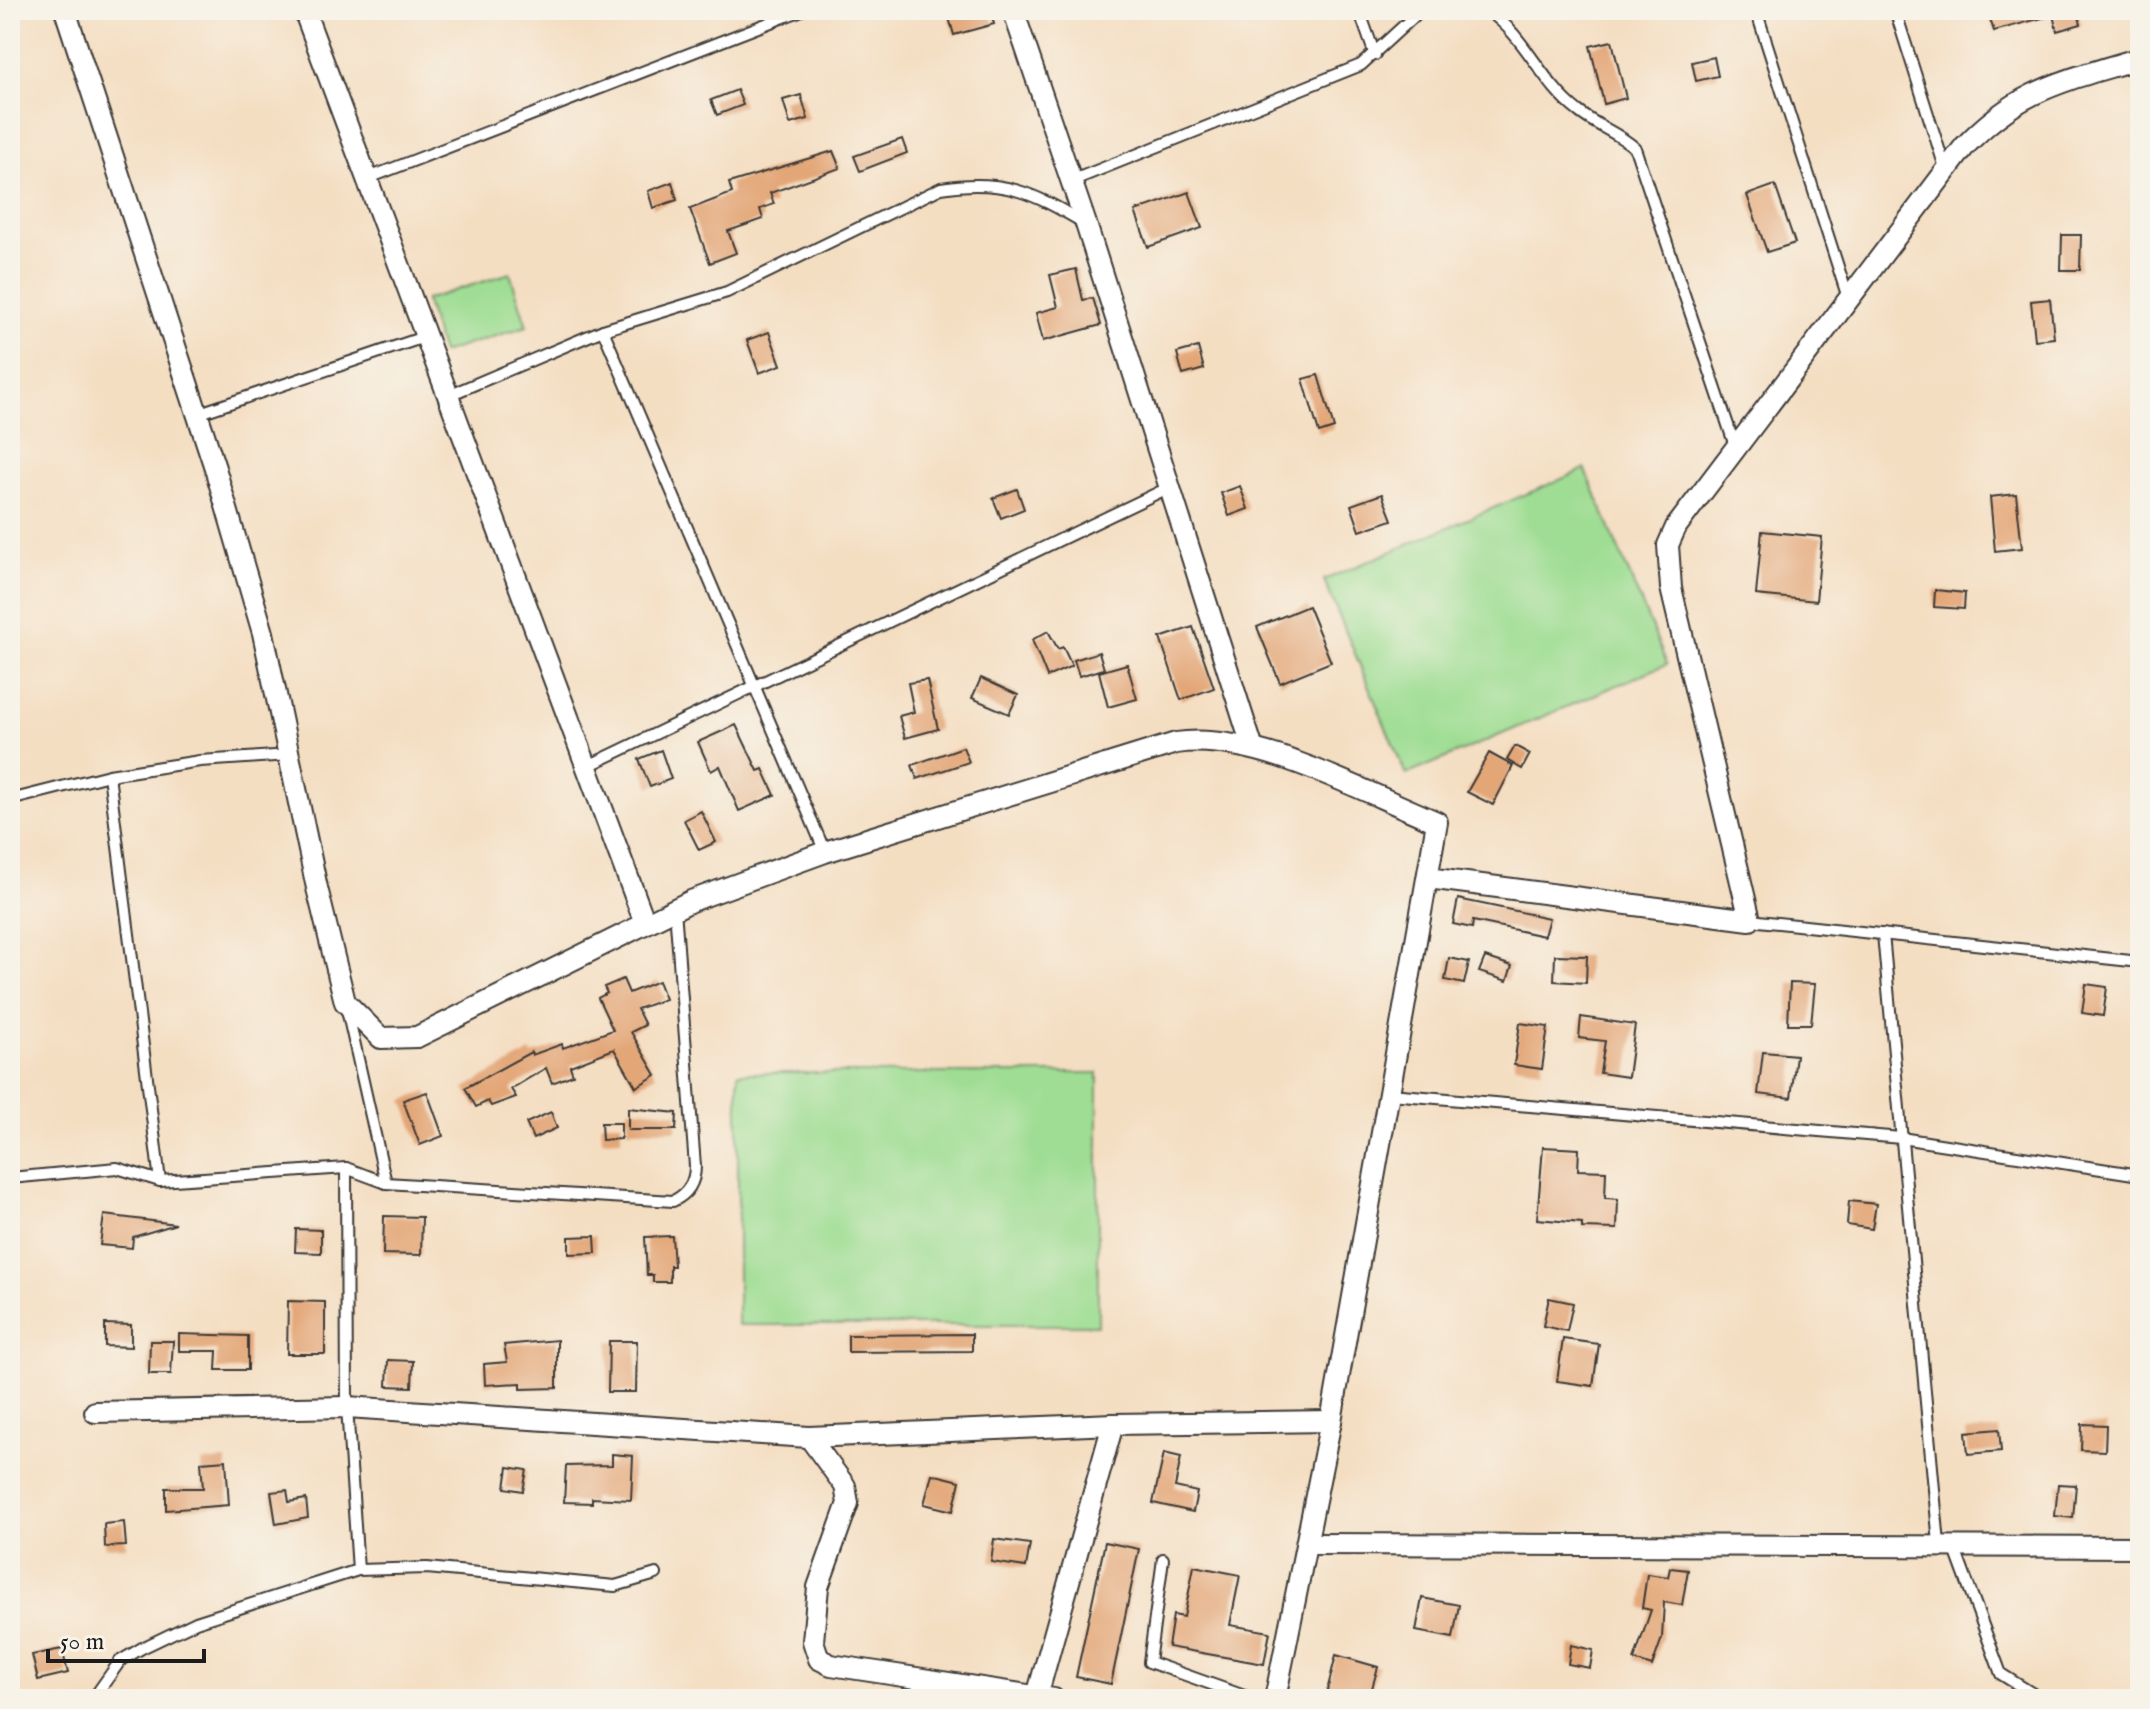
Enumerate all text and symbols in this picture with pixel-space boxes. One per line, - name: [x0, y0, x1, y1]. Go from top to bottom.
- scale bar: [48, 1613, 204, 1663]
- text: 50 m: [60, 1627, 104, 1658]

